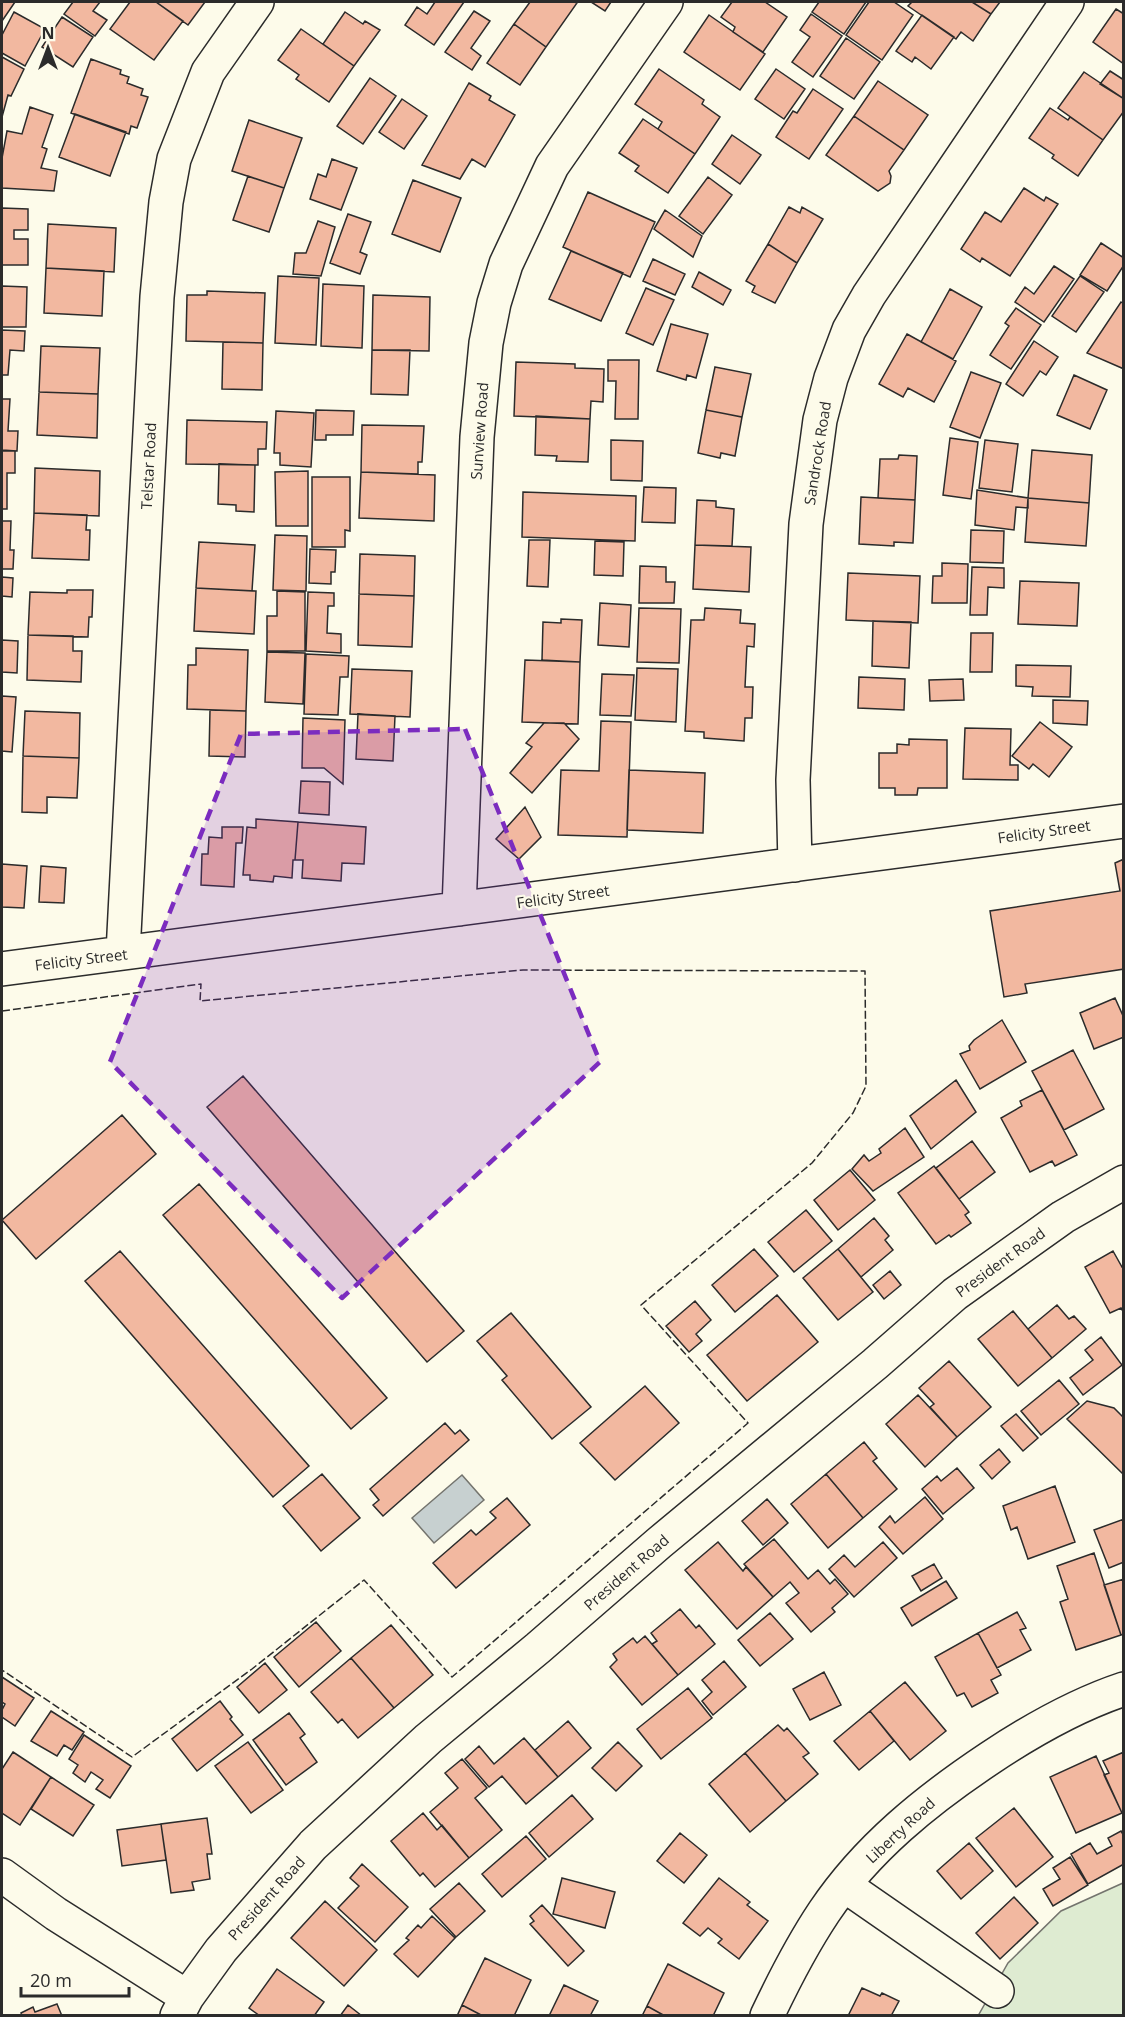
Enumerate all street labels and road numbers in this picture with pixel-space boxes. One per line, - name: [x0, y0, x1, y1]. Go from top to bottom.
- street label: Sunview Road: [466, 382, 492, 480]
- street label: Sandrock Road: [799, 400, 835, 506]
- street label: Telstar Road: [136, 422, 160, 510]
- street label: Felicity Street: [996, 815, 1092, 847]
- street label: Felicity Street: [515, 880, 611, 912]
- street label: Felicity Street: [33, 943, 129, 975]
- street label: President Road: [951, 1223, 1049, 1301]
- street label: President Road: [579, 1530, 673, 1614]
- street label: Liberty Road: [861, 1793, 939, 1867]
- street label: President Road: [223, 1852, 309, 1944]

